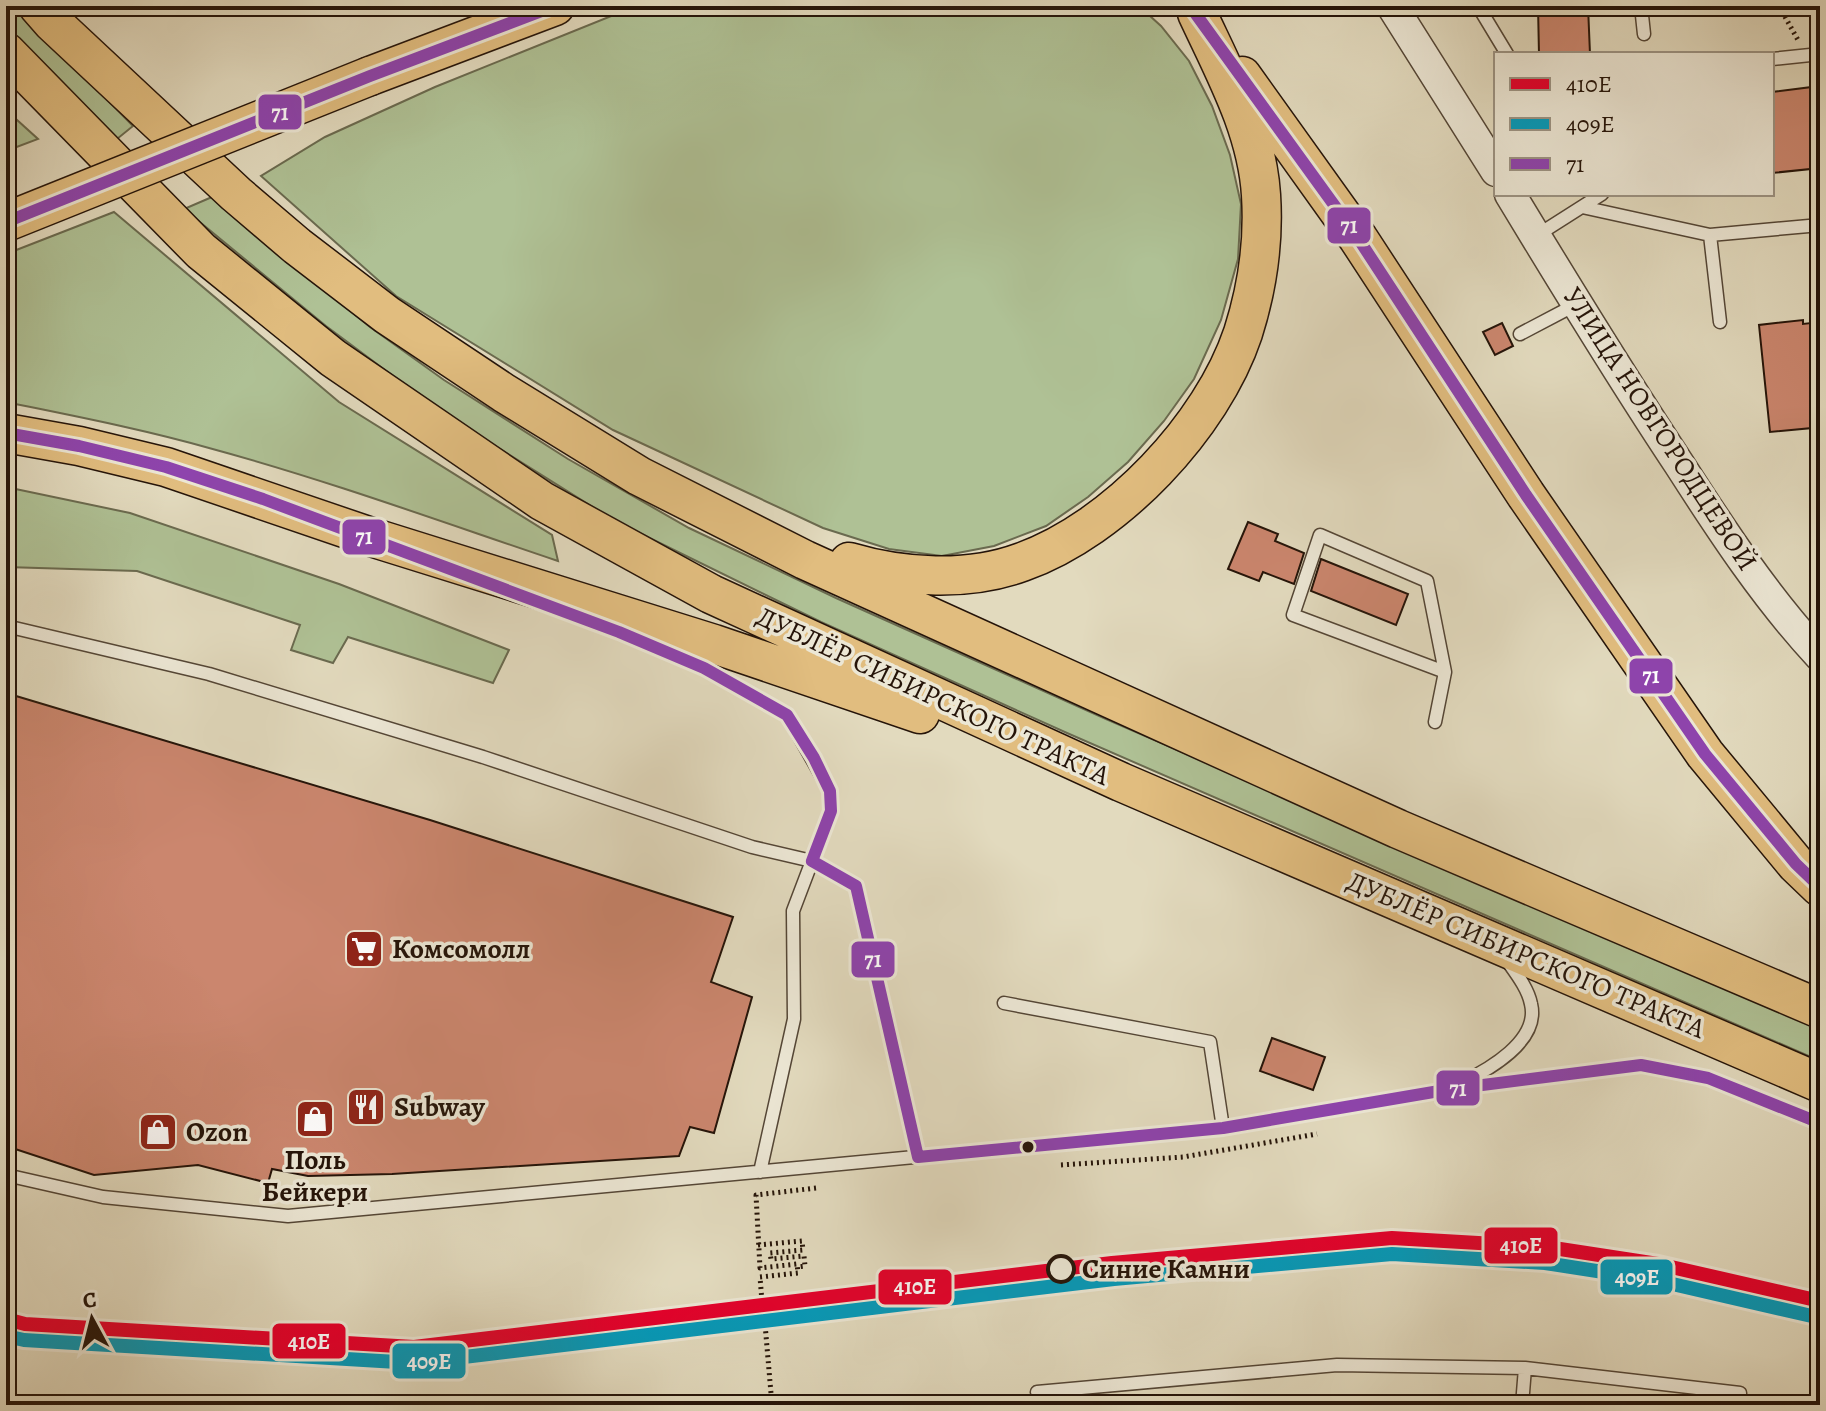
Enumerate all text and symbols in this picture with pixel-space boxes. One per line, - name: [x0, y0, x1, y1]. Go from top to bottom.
- legend: [1494, 52, 1774, 196]
- text: 410E: [1566, 68, 1612, 100]
- line badge: 71: [257, 93, 303, 131]
- text: 71: [271, 98, 289, 128]
- text: 409E: [1566, 108, 1615, 140]
- text: 71: [1566, 148, 1584, 180]
- line badge: 71: [1326, 206, 1372, 245]
- text: 71: [1340, 211, 1358, 241]
- street label: УЛИЦА НОВГОРОДЦЕВОЙ: [1554, 280, 1766, 578]
- line badge: 71: [341, 518, 387, 556]
- text: 71: [355, 522, 373, 552]
- street label: ДУБЛЁР СИБИРСКОГО ТРАКТА: [750, 597, 1116, 795]
- line badge: 71: [1628, 657, 1674, 695]
- text: 71: [1642, 661, 1660, 691]
- street label: ДУБЛЁР СИБИРСКОГО ТРАКТА: [1341, 862, 1712, 1048]
- supermarket icon: Комсомолл: [343, 928, 385, 970]
- place label: Комсомолл: [392, 930, 530, 968]
- line badge: 71: [850, 940, 896, 979]
- text: 71: [864, 945, 882, 975]
- line badge: 71: [1435, 1069, 1481, 1107]
- text: 71: [1449, 1074, 1467, 1104]
- restaurant icon: Subway: [345, 1086, 387, 1128]
- place label: Subway: [394, 1088, 486, 1126]
- shop icon: Поль Бейкери: [294, 1098, 336, 1140]
- shop icon: Ozon: [137, 1111, 179, 1153]
- place label: Ozon: [186, 1113, 248, 1151]
- unlabelled marker: [1020, 1139, 1036, 1155]
- place label: Поль Бейкери: [262, 1141, 368, 1211]
- line badge: 410E: [1483, 1226, 1559, 1265]
- text: 410E: [1500, 1231, 1542, 1261]
- place label: Синие Камни: [1082, 1250, 1250, 1288]
- marker: Синие Камни: [1047, 1255, 1075, 1283]
- line badge: 409E: [1599, 1258, 1674, 1296]
- text: 409E: [1615, 1263, 1659, 1293]
- line badge: 410E: [877, 1268, 953, 1306]
- text: 410E: [894, 1272, 936, 1302]
- north arrow: [52, 1279, 132, 1359]
- text: С: [81, 1284, 98, 1316]
- line badge: 410E: [271, 1322, 347, 1360]
- text: 410E: [288, 1327, 330, 1357]
- line badge: 409E: [391, 1342, 467, 1380]
- text: 409E: [407, 1347, 451, 1377]

